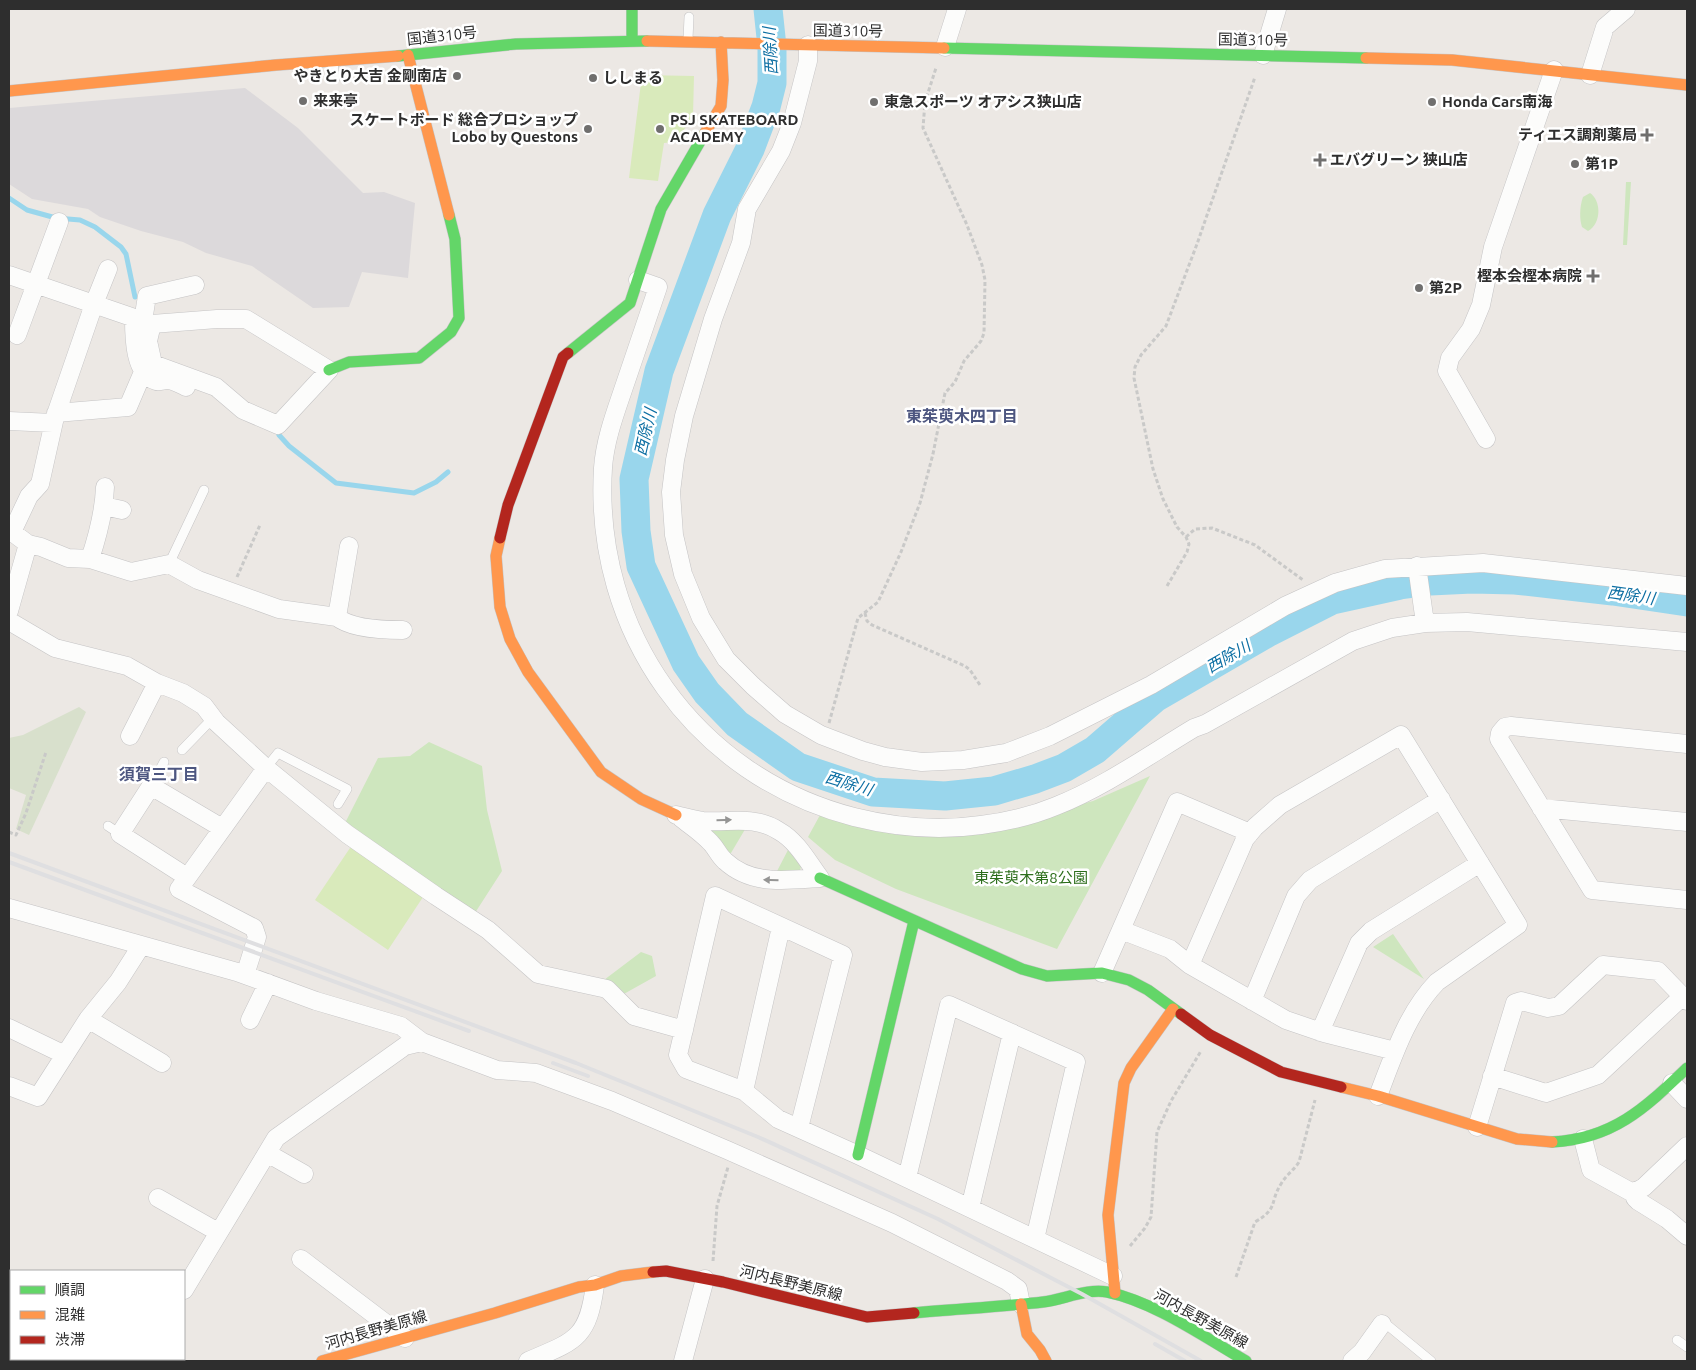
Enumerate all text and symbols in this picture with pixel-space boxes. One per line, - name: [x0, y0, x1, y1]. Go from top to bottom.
- street label: 国道310号: [813, 21, 883, 40]
- street label: 国道310号: [406, 23, 478, 48]
- water label: 西除川: [760, 25, 780, 75]
- street label: 国道310号: [1218, 30, 1288, 49]
- place label: やきとり大吉 金剛南店: [293, 67, 447, 84]
- place label: ししまる: [603, 69, 663, 86]
- marker: やきとり大吉 金剛南店: [451, 70, 463, 82]
- marker: ししまる: [587, 72, 599, 84]
- place label: 来来亭: [313, 92, 358, 109]
- place label: 東急スポーツ オアシス狭山店: [884, 93, 1082, 110]
- place label: Honda Cars南海: [1442, 93, 1552, 110]
- marker: 来来亭: [297, 95, 309, 107]
- marker: 東急スポーツ オアシス狭山店: [868, 96, 880, 108]
- marker: Honda Cars南海: [1426, 96, 1438, 108]
- place label: スケートボード 総合プロショップ Lobo by Questons: [349, 111, 578, 145]
- place label: PSJ SKATEBOARD ACADEMY: [670, 111, 798, 145]
- marker: スケートボード 総合プロショップ Lobo by Questons: [582, 123, 594, 135]
- marker: PSJ SKATEBOARD ACADEMY: [654, 123, 666, 135]
- place label: ティエス調剤薬局: [1518, 126, 1637, 143]
- marker: ティエス調剤薬局: [1641, 129, 1653, 141]
- place label: エバグリーン 狭山店: [1330, 151, 1468, 168]
- marker: エバグリーン 狭山店: [1314, 154, 1326, 166]
- place label: 第1P: [1585, 155, 1618, 172]
- marker: 第1P: [1569, 158, 1581, 170]
- place label: 樫本会樫本病院: [1477, 267, 1582, 284]
- marker: 樫本会樫本病院: [1586, 269, 1600, 283]
- place label: 第2P: [1429, 279, 1462, 296]
- marker: 第2P: [1413, 282, 1425, 294]
- water label: 西除川: [631, 405, 660, 457]
- district label: 東茱萸木四丁目: [906, 407, 1018, 425]
- water label: 西除川: [1606, 583, 1658, 608]
- water label: 西除川: [1203, 635, 1255, 676]
- district label: 須賀三丁目: [119, 765, 199, 783]
- water label: 西除川: [823, 767, 876, 799]
- one-way arrow: [717, 816, 733, 824]
- park label: 東茱萸木第8公園: [974, 869, 1088, 886]
- one-way arrow: [763, 876, 779, 884]
- street label: 河内長野美原線: [738, 1262, 844, 1303]
- legend: [10, 1270, 185, 1360]
- text: 順調: [55, 1281, 85, 1298]
- street label: 河内長野美原線: [1151, 1286, 1251, 1351]
- text: 混雑: [55, 1306, 85, 1323]
- street label: 河内長野美原線: [323, 1307, 429, 1352]
- text: 渋滞: [55, 1331, 85, 1348]

